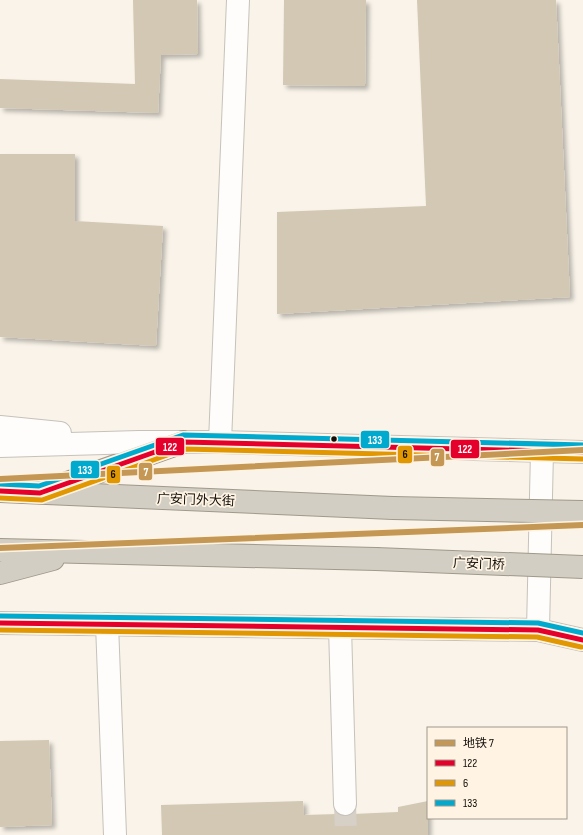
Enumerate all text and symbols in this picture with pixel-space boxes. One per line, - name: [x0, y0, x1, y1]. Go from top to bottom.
- line badge: 133: [360, 430, 390, 449]
- unlabelled marker: [329, 434, 339, 444]
- text: 133: [368, 434, 382, 447]
- line badge: 122: [155, 437, 185, 456]
- line badge: 122: [450, 439, 480, 459]
- text: 122: [163, 441, 177, 454]
- text: 122: [458, 443, 472, 456]
- line badge: 6: [397, 445, 413, 464]
- text: 6: [402, 448, 408, 461]
- line badge: 7: [430, 448, 445, 467]
- text: 7: [435, 451, 440, 464]
- line badge: 133: [70, 460, 100, 479]
- line badge: 7: [138, 462, 153, 481]
- text: 133: [78, 464, 92, 477]
- line badge: 6: [106, 465, 121, 484]
- text: 7: [144, 466, 149, 479]
- text: 6: [110, 468, 116, 481]
- street label: 广安门外大街: [157, 491, 235, 509]
- street label: 广安门桥: [453, 555, 505, 573]
- legend: [427, 727, 567, 819]
- text: 地铁 7: [463, 736, 494, 751]
- text: 122: [463, 756, 477, 771]
- text: 6: [463, 776, 468, 791]
- text: 133: [463, 796, 477, 811]

